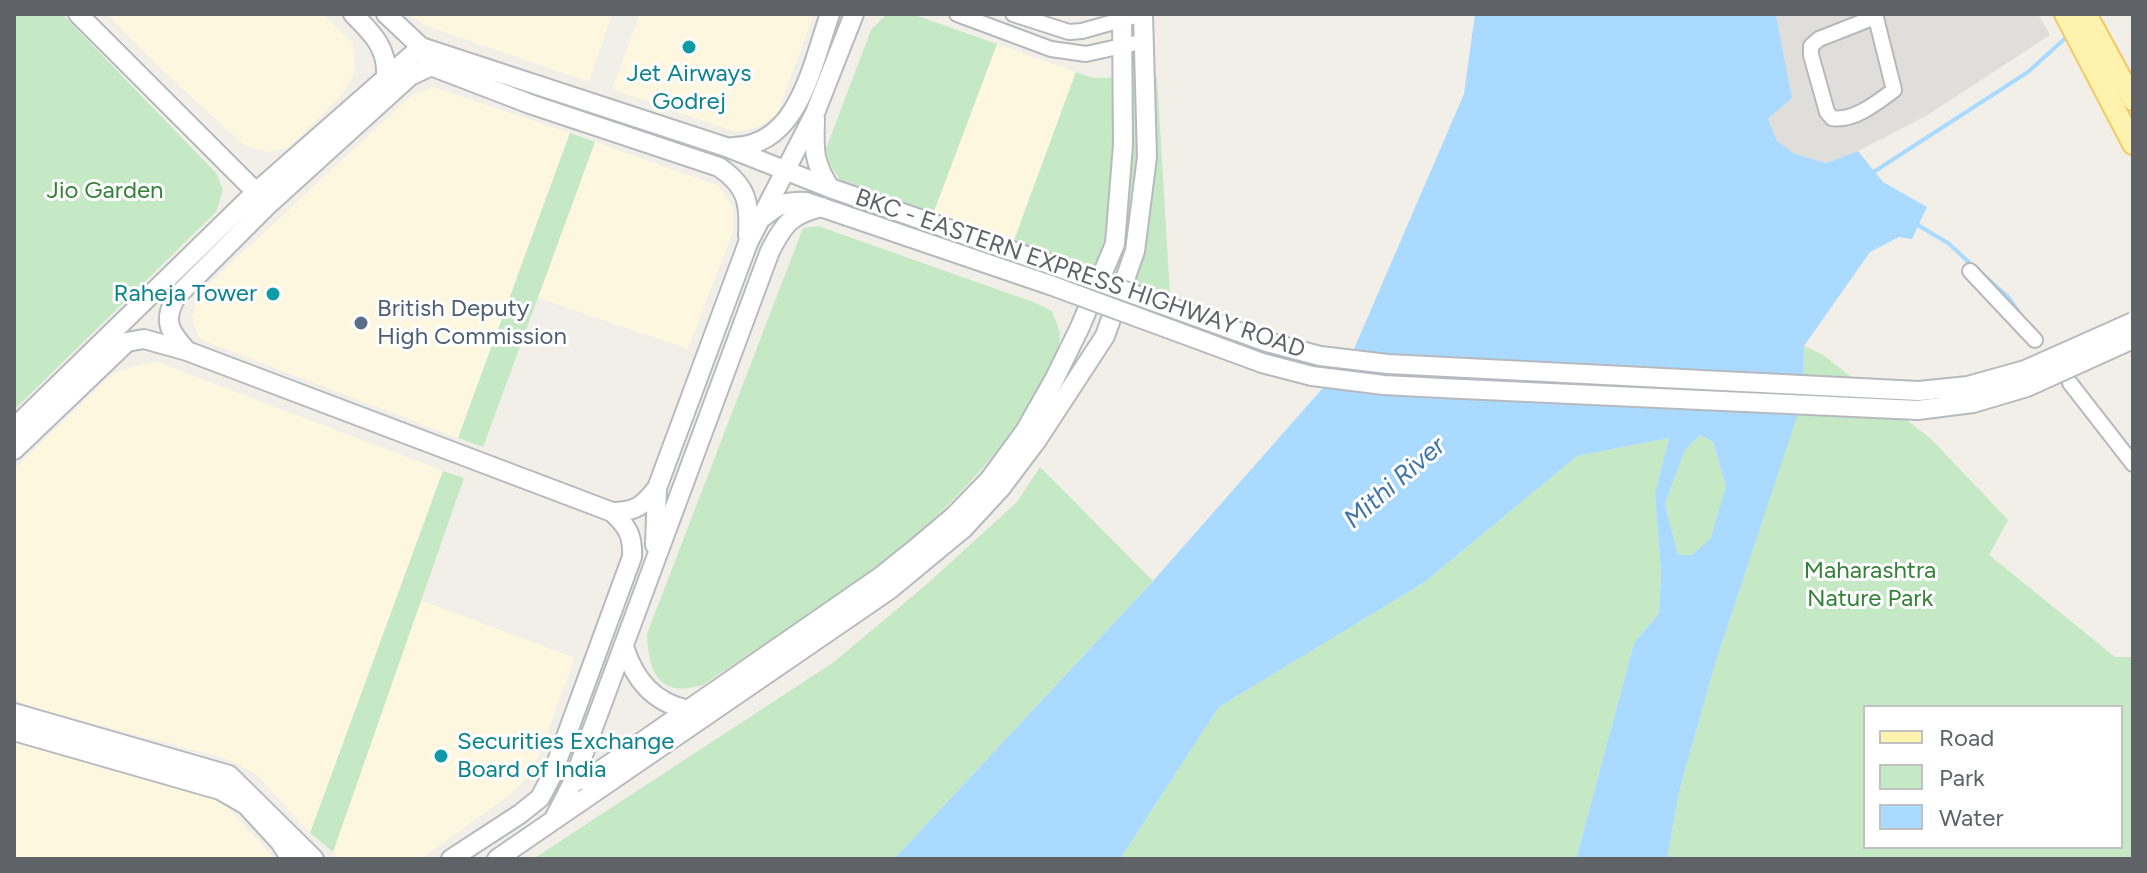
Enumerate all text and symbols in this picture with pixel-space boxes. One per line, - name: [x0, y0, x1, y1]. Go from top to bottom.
- marker: Jet Airways Godrej: [680, 38, 698, 56]
- place label: Jet Airways Godrej: [627, 60, 751, 116]
- park label: Jio Garden: [47, 177, 163, 205]
- street label: BKC - EASTERN EXPRESS HIGHWAY ROAD: [851, 183, 1309, 365]
- place label: Raheja Tower: [113, 280, 257, 308]
- marker: Raheja Tower: [264, 285, 282, 303]
- place label: British Deputy High Commission: [377, 295, 567, 351]
- marker: British Deputy High Commission: [352, 314, 370, 332]
- water label: Mithi River: [1338, 431, 1452, 535]
- park label: Maharashtra Nature Park: [1804, 557, 1936, 613]
- legend: [1863, 705, 2123, 849]
- text: Road: [1939, 723, 1994, 752]
- place label: Securities Exchange Board of India: [457, 728, 674, 784]
- marker: Securities Exchange Board of India: [432, 747, 450, 765]
- text: Park: [1939, 763, 1985, 792]
- text: Water: [1939, 803, 2004, 832]

